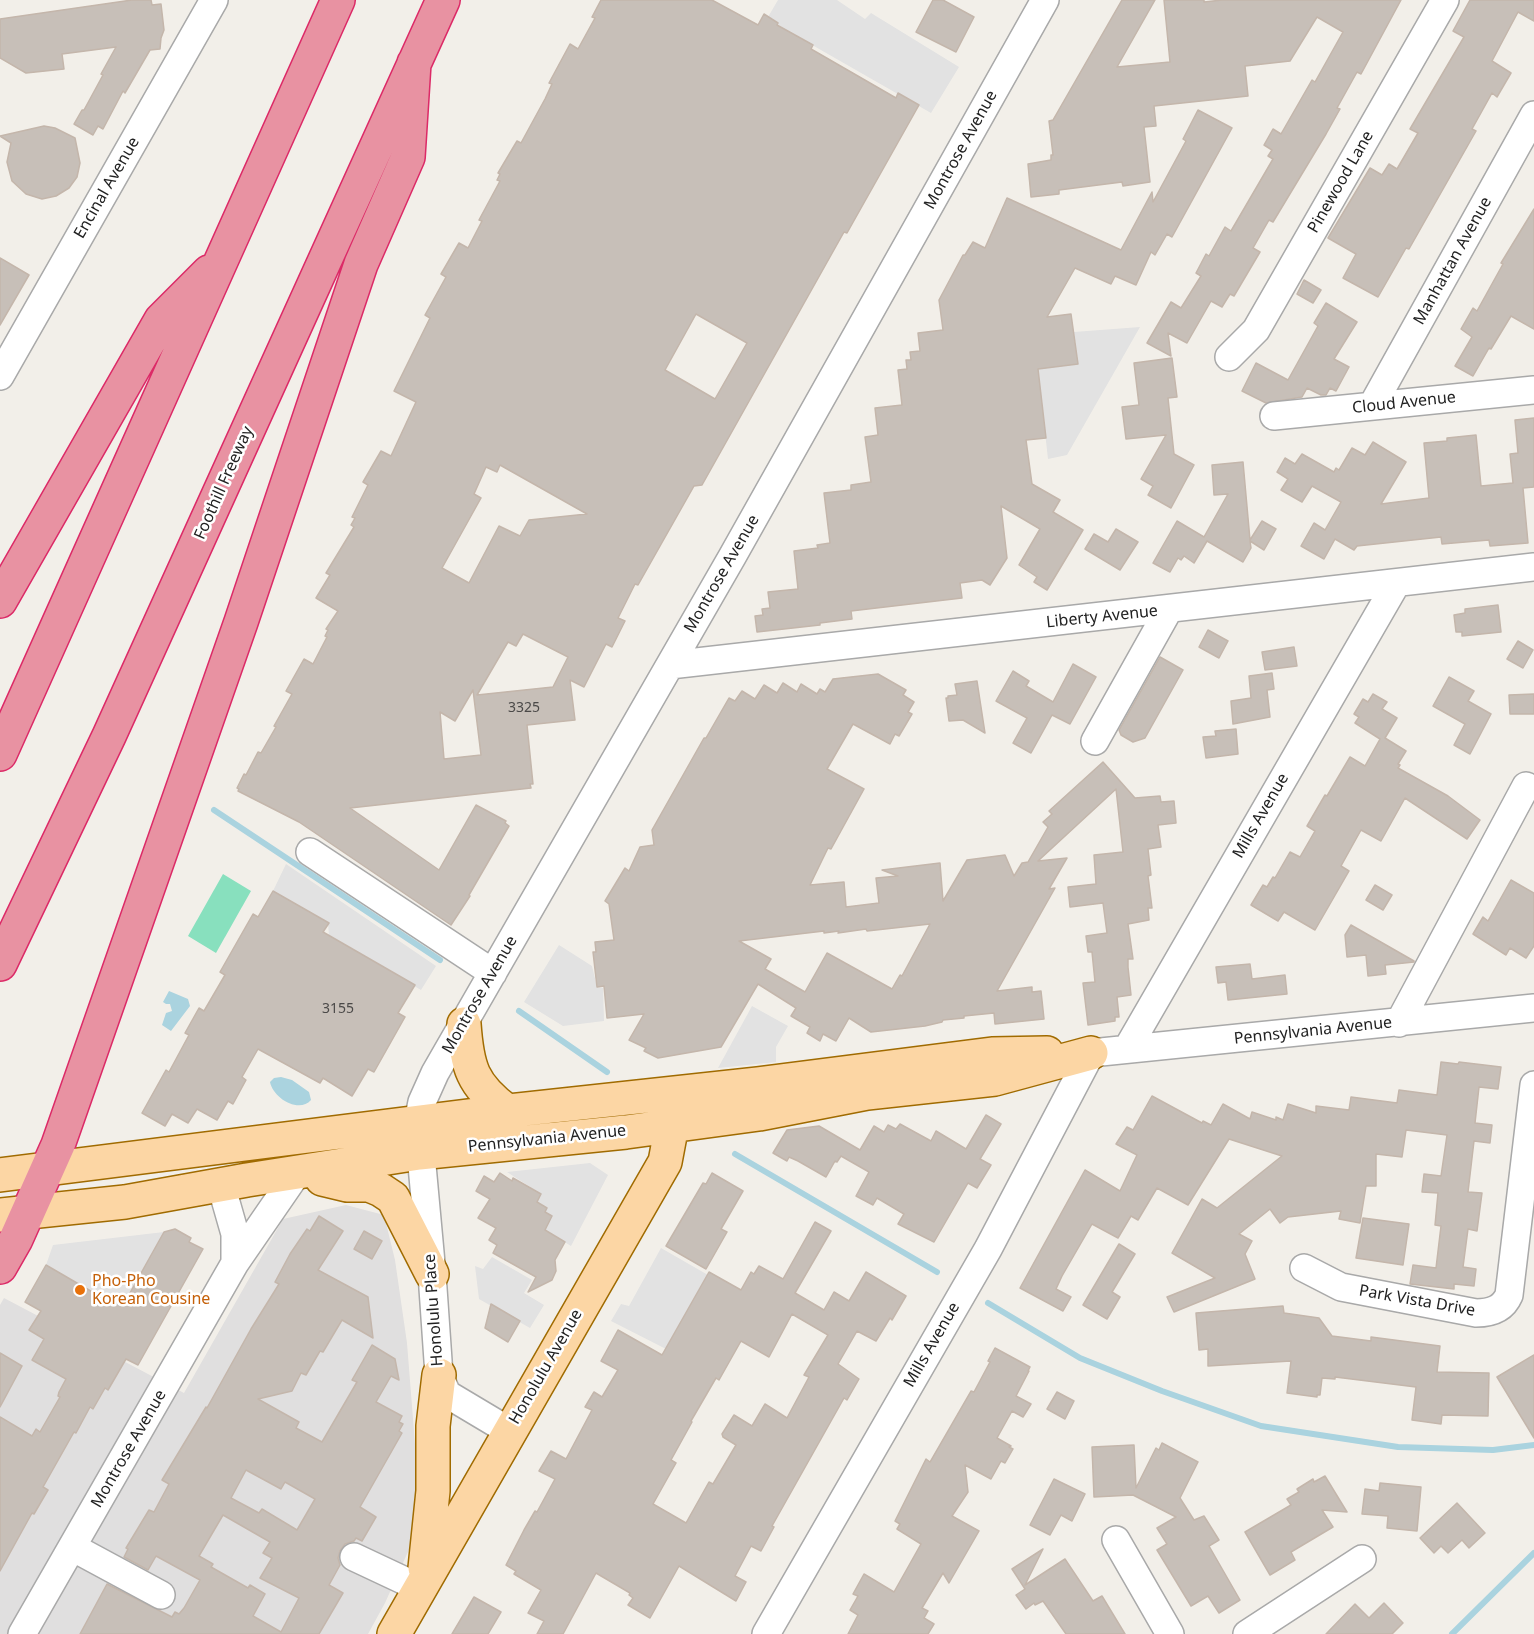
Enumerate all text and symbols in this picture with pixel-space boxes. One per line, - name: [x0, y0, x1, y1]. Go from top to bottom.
- street label: Montrose Avenue: [920, 87, 1002, 213]
- street label: Pinewood Lane: [1304, 128, 1378, 236]
- street label: Encinal Avenue: [70, 134, 144, 242]
- street label: Manhattan Avenue: [1410, 194, 1496, 328]
- street label: Cloud Avenue: [1351, 388, 1457, 418]
- street label: Foothill Freeway: [190, 423, 258, 543]
- street label: Montrose Avenue: [680, 512, 764, 636]
- street label: Liberty Avenue: [1045, 602, 1159, 632]
- house number: 3325: [508, 700, 540, 716]
- street label: Mills Avenue: [1229, 770, 1293, 862]
- street label: Montrose Avenue: [438, 933, 522, 1057]
- house number: 3155: [322, 1001, 354, 1017]
- street label: Pennsylvania Avenue: [1233, 1013, 1393, 1049]
- street label: Pennsylvania Avenue: [467, 1121, 627, 1157]
- street label: Honolulu Place: [420, 1253, 448, 1367]
- place label: Pho-Pho Korean Cousine: [92, 1271, 210, 1309]
- street label: Park Vista Drive: [1357, 1281, 1477, 1321]
- marker: Pho-Pho Korean Cousine: [73, 1283, 87, 1297]
- street label: Mills Avenue: [900, 1299, 964, 1391]
- street label: Honolulu Avenue: [505, 1306, 587, 1428]
- street label: Montrose Avenue: [87, 1387, 171, 1511]

